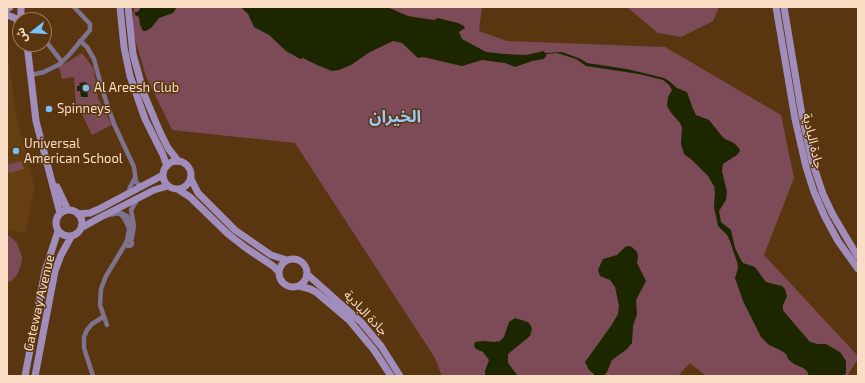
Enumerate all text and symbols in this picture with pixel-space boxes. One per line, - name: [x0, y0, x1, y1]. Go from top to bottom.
- north arrow: [12, 12, 52, 52]
- text: ش: [13, 26, 29, 44]
- place label: Al Areesh Club: [94, 80, 179, 96]
- marker: Al Areesh Club: [81, 83, 91, 93]
- place label: Spinneys: [57, 101, 111, 117]
- marker: Spinneys: [44, 104, 54, 114]
- district label: الخيران: [369, 106, 421, 126]
- street label: جادة البادية: [799, 112, 827, 170]
- place label: Universal American School: [24, 136, 123, 167]
- marker: Universal American School: [11, 146, 21, 156]
- street label: Gateway Avenue: [20, 253, 58, 353]
- street label: جادة البادية: [341, 287, 391, 339]

